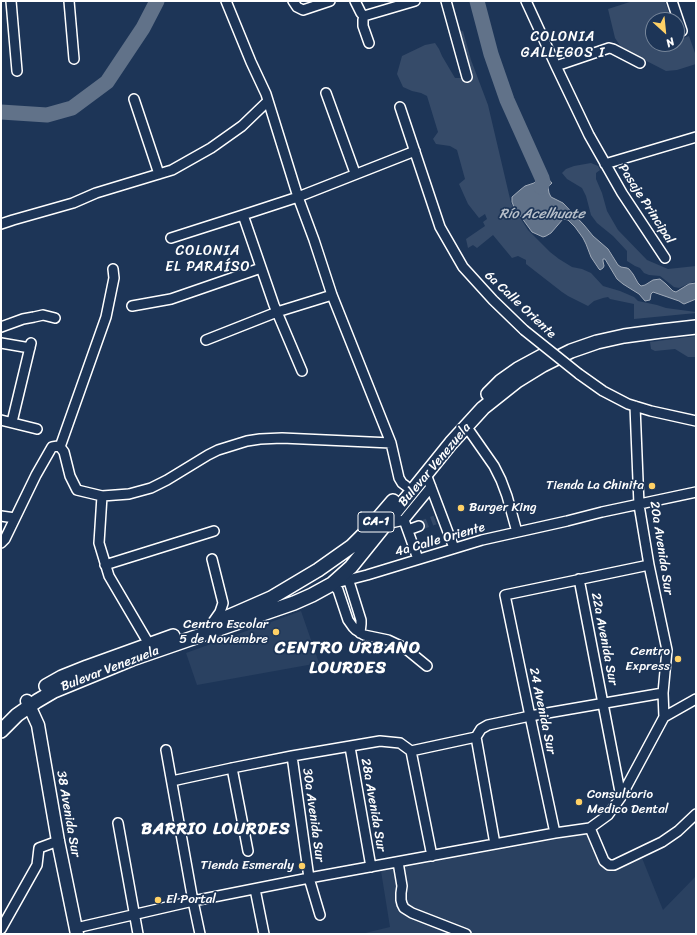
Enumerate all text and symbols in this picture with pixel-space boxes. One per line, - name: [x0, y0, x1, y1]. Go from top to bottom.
- north arrow: [645, 12, 685, 52]
- district label: COLONIA GALLEGOS I: [521, 29, 605, 62]
- text: N: [663, 32, 678, 52]
- street label: Pasaje Principal: [614, 161, 678, 247]
- water label: Río Acelhuate: [499, 206, 585, 222]
- district label: COLONIA EL PARAÍSO: [166, 243, 250, 276]
- street label: 6a Calle Oriente: [481, 268, 559, 342]
- street label: Bulevar Venezuela: [396, 420, 474, 510]
- place label: Tienda La Chinita: [546, 478, 644, 494]
- marker: Tienda La Chinita: [647, 481, 657, 491]
- place label: Burger King: [469, 500, 537, 516]
- street label: 20a Avenida Sur: [646, 500, 676, 596]
- marker: Burger King: [456, 503, 466, 513]
- road number: CA-1: [358, 512, 394, 532]
- street label: 4a Calle Oriente: [393, 520, 487, 560]
- street label: 22a Avenida Sur: [587, 591, 621, 687]
- place label: Centro Escolar 5 de Noviembre: [179, 617, 268, 648]
- marker: Centro Escolar 5 de Noviembre: [271, 627, 281, 637]
- district label: CENTRO URBANO LOURDES: [275, 639, 421, 679]
- street label: Bulevar Venezuela: [59, 643, 161, 695]
- place label: Centro Express: [625, 644, 670, 675]
- marker: Centro Express: [673, 654, 683, 664]
- street label: 24 Avenida Sur: [525, 666, 559, 756]
- street label: 28a Avenida Sur: [357, 757, 389, 853]
- street label: 30a Avenida Sur: [299, 767, 327, 863]
- street label: 38 Avenida Sur: [53, 770, 83, 858]
- place label: Consultorio Medico Dental: [587, 787, 668, 818]
- marker: Consultorio Medico Dental: [574, 797, 584, 807]
- district label: BARRIO LOURDES: [142, 820, 290, 840]
- place label: Tienda Esmeraly: [201, 858, 294, 874]
- marker: Tienda Esmeraly: [297, 861, 307, 871]
- place label: El Portal: [166, 892, 216, 908]
- marker: El Portal: [153, 895, 163, 905]

